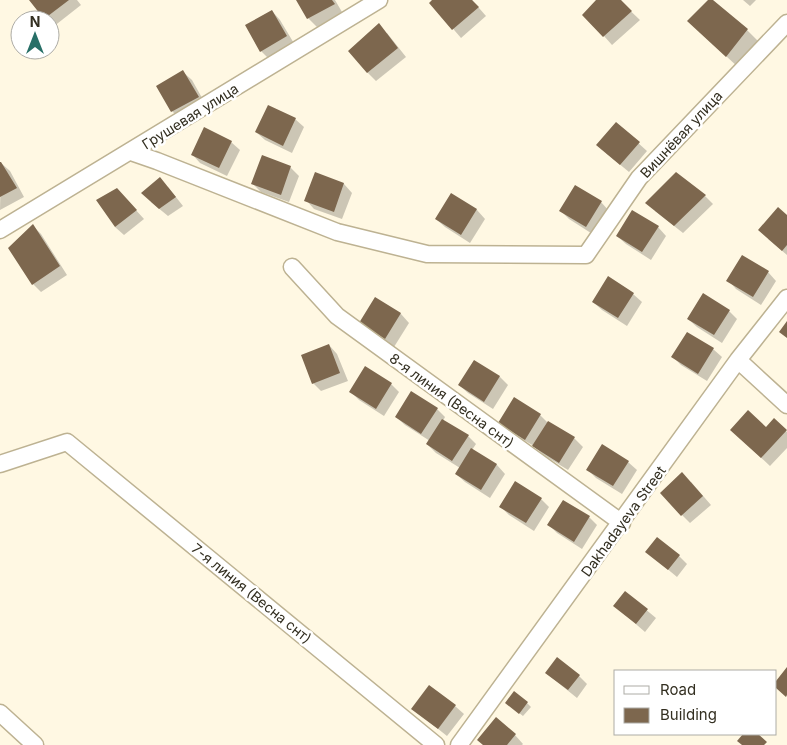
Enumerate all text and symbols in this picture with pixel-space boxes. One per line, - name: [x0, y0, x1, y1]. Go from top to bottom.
- north arrow: [10, 10, 60, 60]
- text: N: [30, 13, 40, 30]
- street label: Грушевая улица: [139, 80, 241, 152]
- street label: Вишнёвая улица: [636, 87, 726, 181]
- street label: 8-я линия (Весна снт): [386, 349, 518, 451]
- street label: Dakhadayeva Street: [577, 462, 669, 580]
- street label: 7-я линия (Весна снт): [189, 539, 315, 647]
- legend: [614, 670, 777, 735]
- text: Road: [660, 680, 696, 699]
- text: Building: [660, 705, 717, 724]

